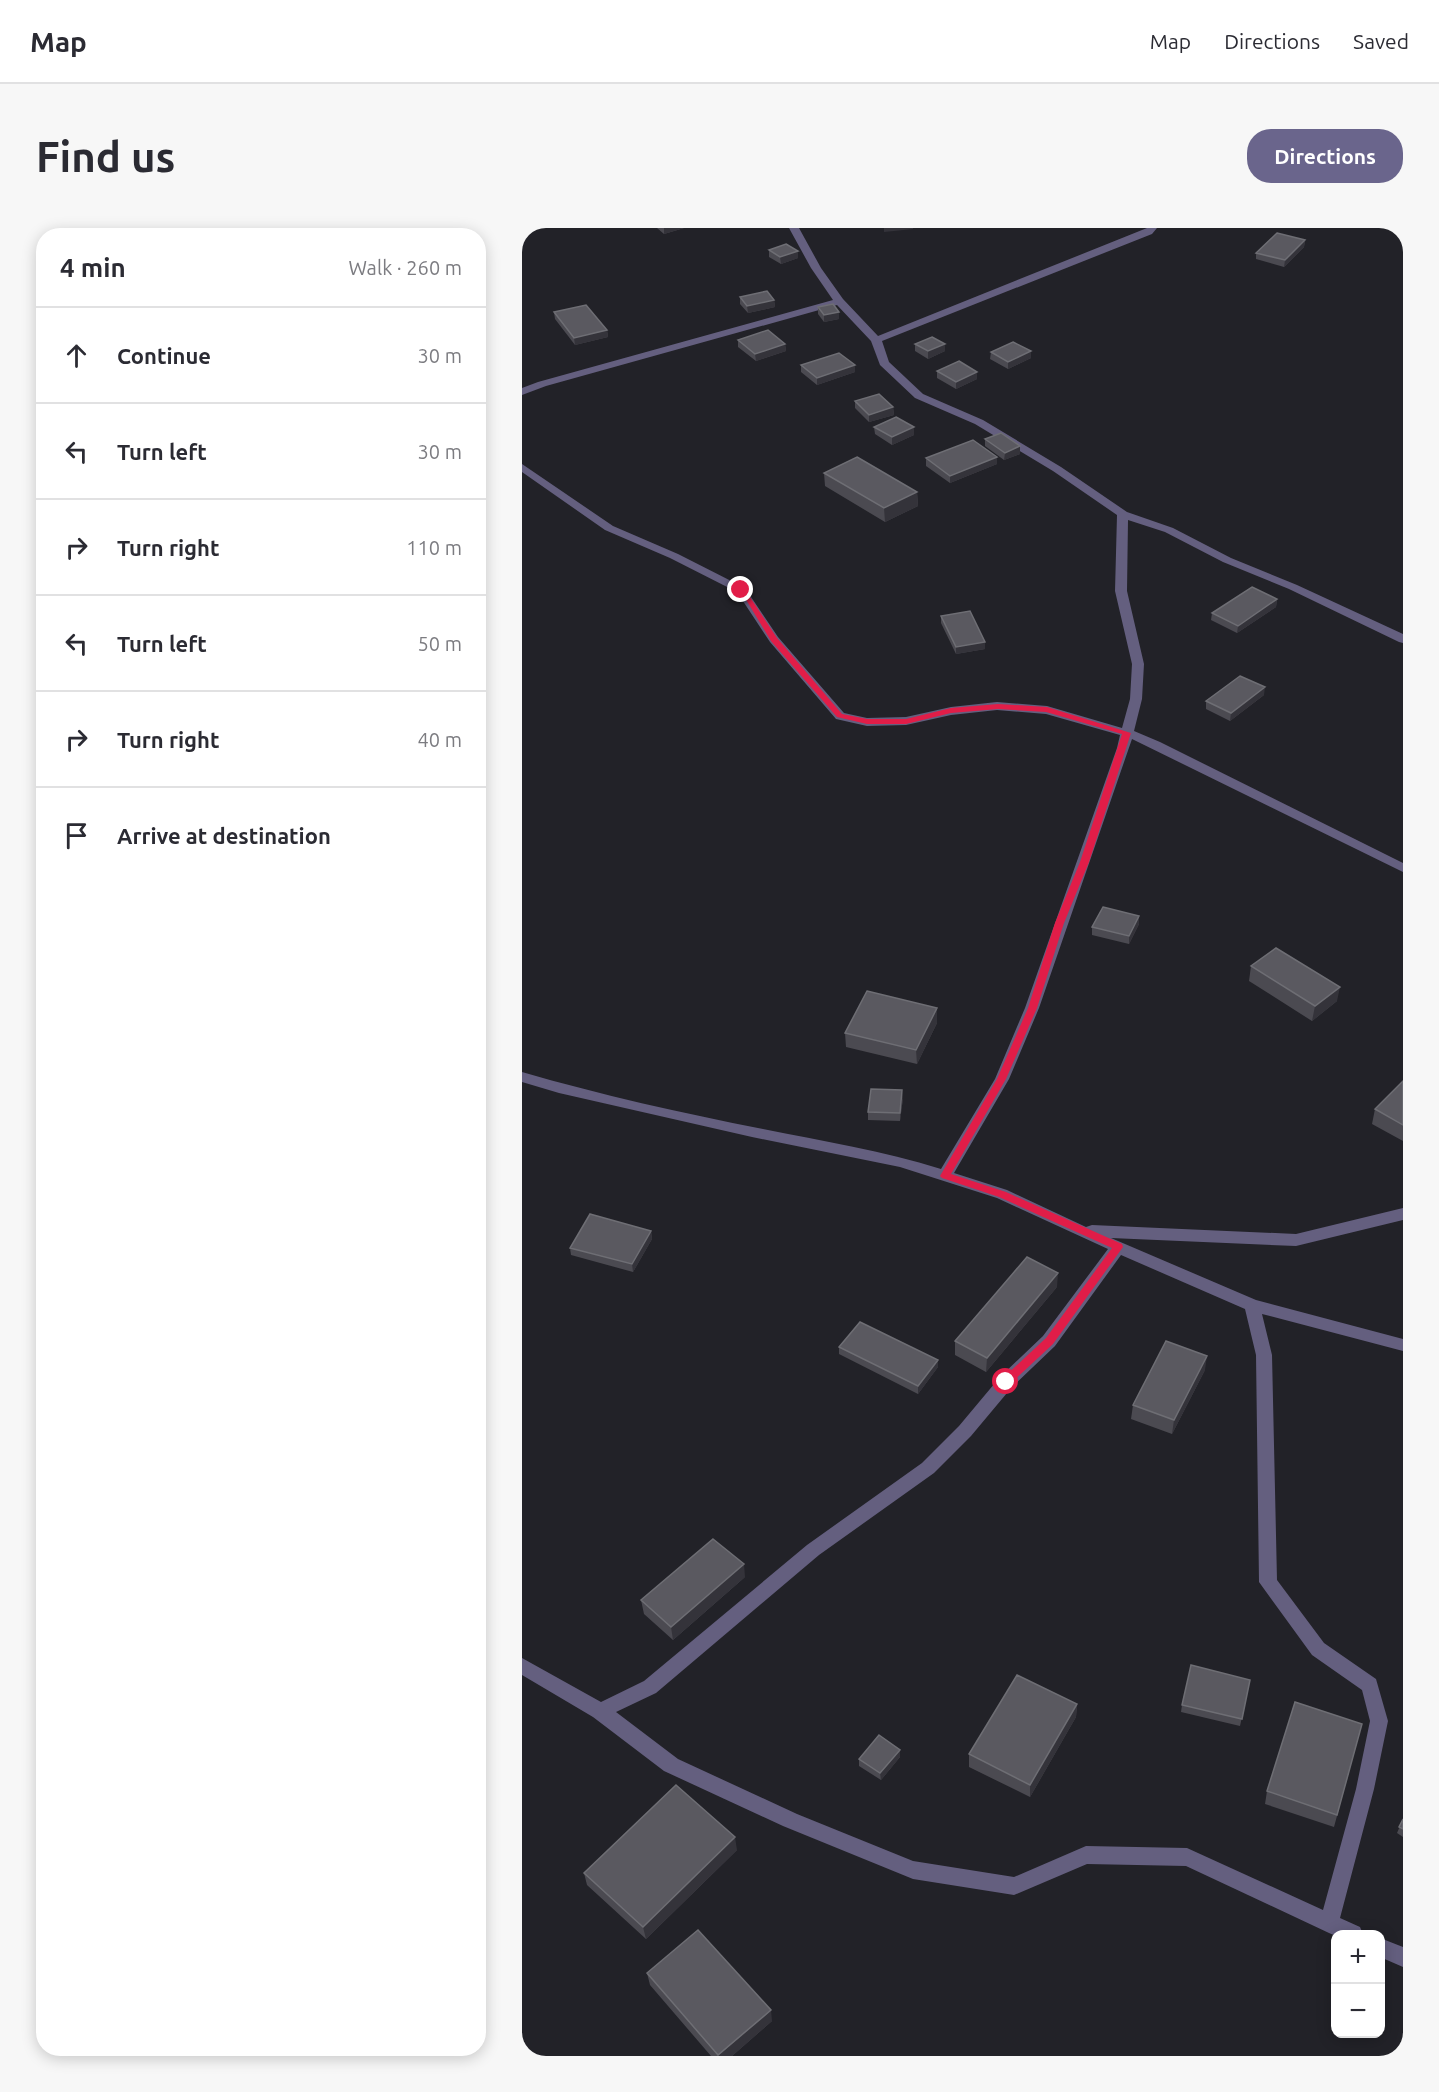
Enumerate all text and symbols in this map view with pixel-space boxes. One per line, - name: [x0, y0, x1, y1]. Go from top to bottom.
- text: Map: [30, 26, 87, 57]
- text: Map: [1150, 29, 1191, 53]
- text: Directions: [1224, 29, 1320, 53]
- text: Saved: [1353, 29, 1409, 53]
- button: Directions: [1247, 129, 1403, 183]
- text: Find us: [36, 133, 175, 180]
- text: 4 min: [60, 253, 126, 282]
- text: Walk · 260 m: [349, 256, 462, 279]
- icon: ahead: [60, 339, 93, 372]
- text: Continue: [117, 343, 211, 368]
- text: 30 m: [418, 344, 462, 367]
- icon: left: [60, 435, 93, 468]
- text: Turn left: [117, 439, 207, 464]
- text: 30 m: [418, 440, 462, 463]
- icon: right: [60, 531, 93, 564]
- text: Turn right: [117, 535, 219, 560]
- text: 110 m: [406, 536, 462, 559]
- route end: [727, 576, 753, 602]
- icon: left: [60, 627, 93, 660]
- text: Turn left: [117, 631, 207, 656]
- text: 50 m: [418, 632, 462, 655]
- icon: right: [60, 723, 93, 756]
- text: Turn right: [117, 727, 219, 752]
- text: 40 m: [418, 728, 462, 751]
- icon: arrive: [60, 819, 93, 852]
- text: Arrive at destination: [117, 823, 331, 848]
- route start: [992, 1368, 1018, 1394]
- map controls: [1331, 1930, 1385, 2038]
- button: +: [1331, 1930, 1385, 1984]
- button: −: [1331, 1984, 1385, 2038]

